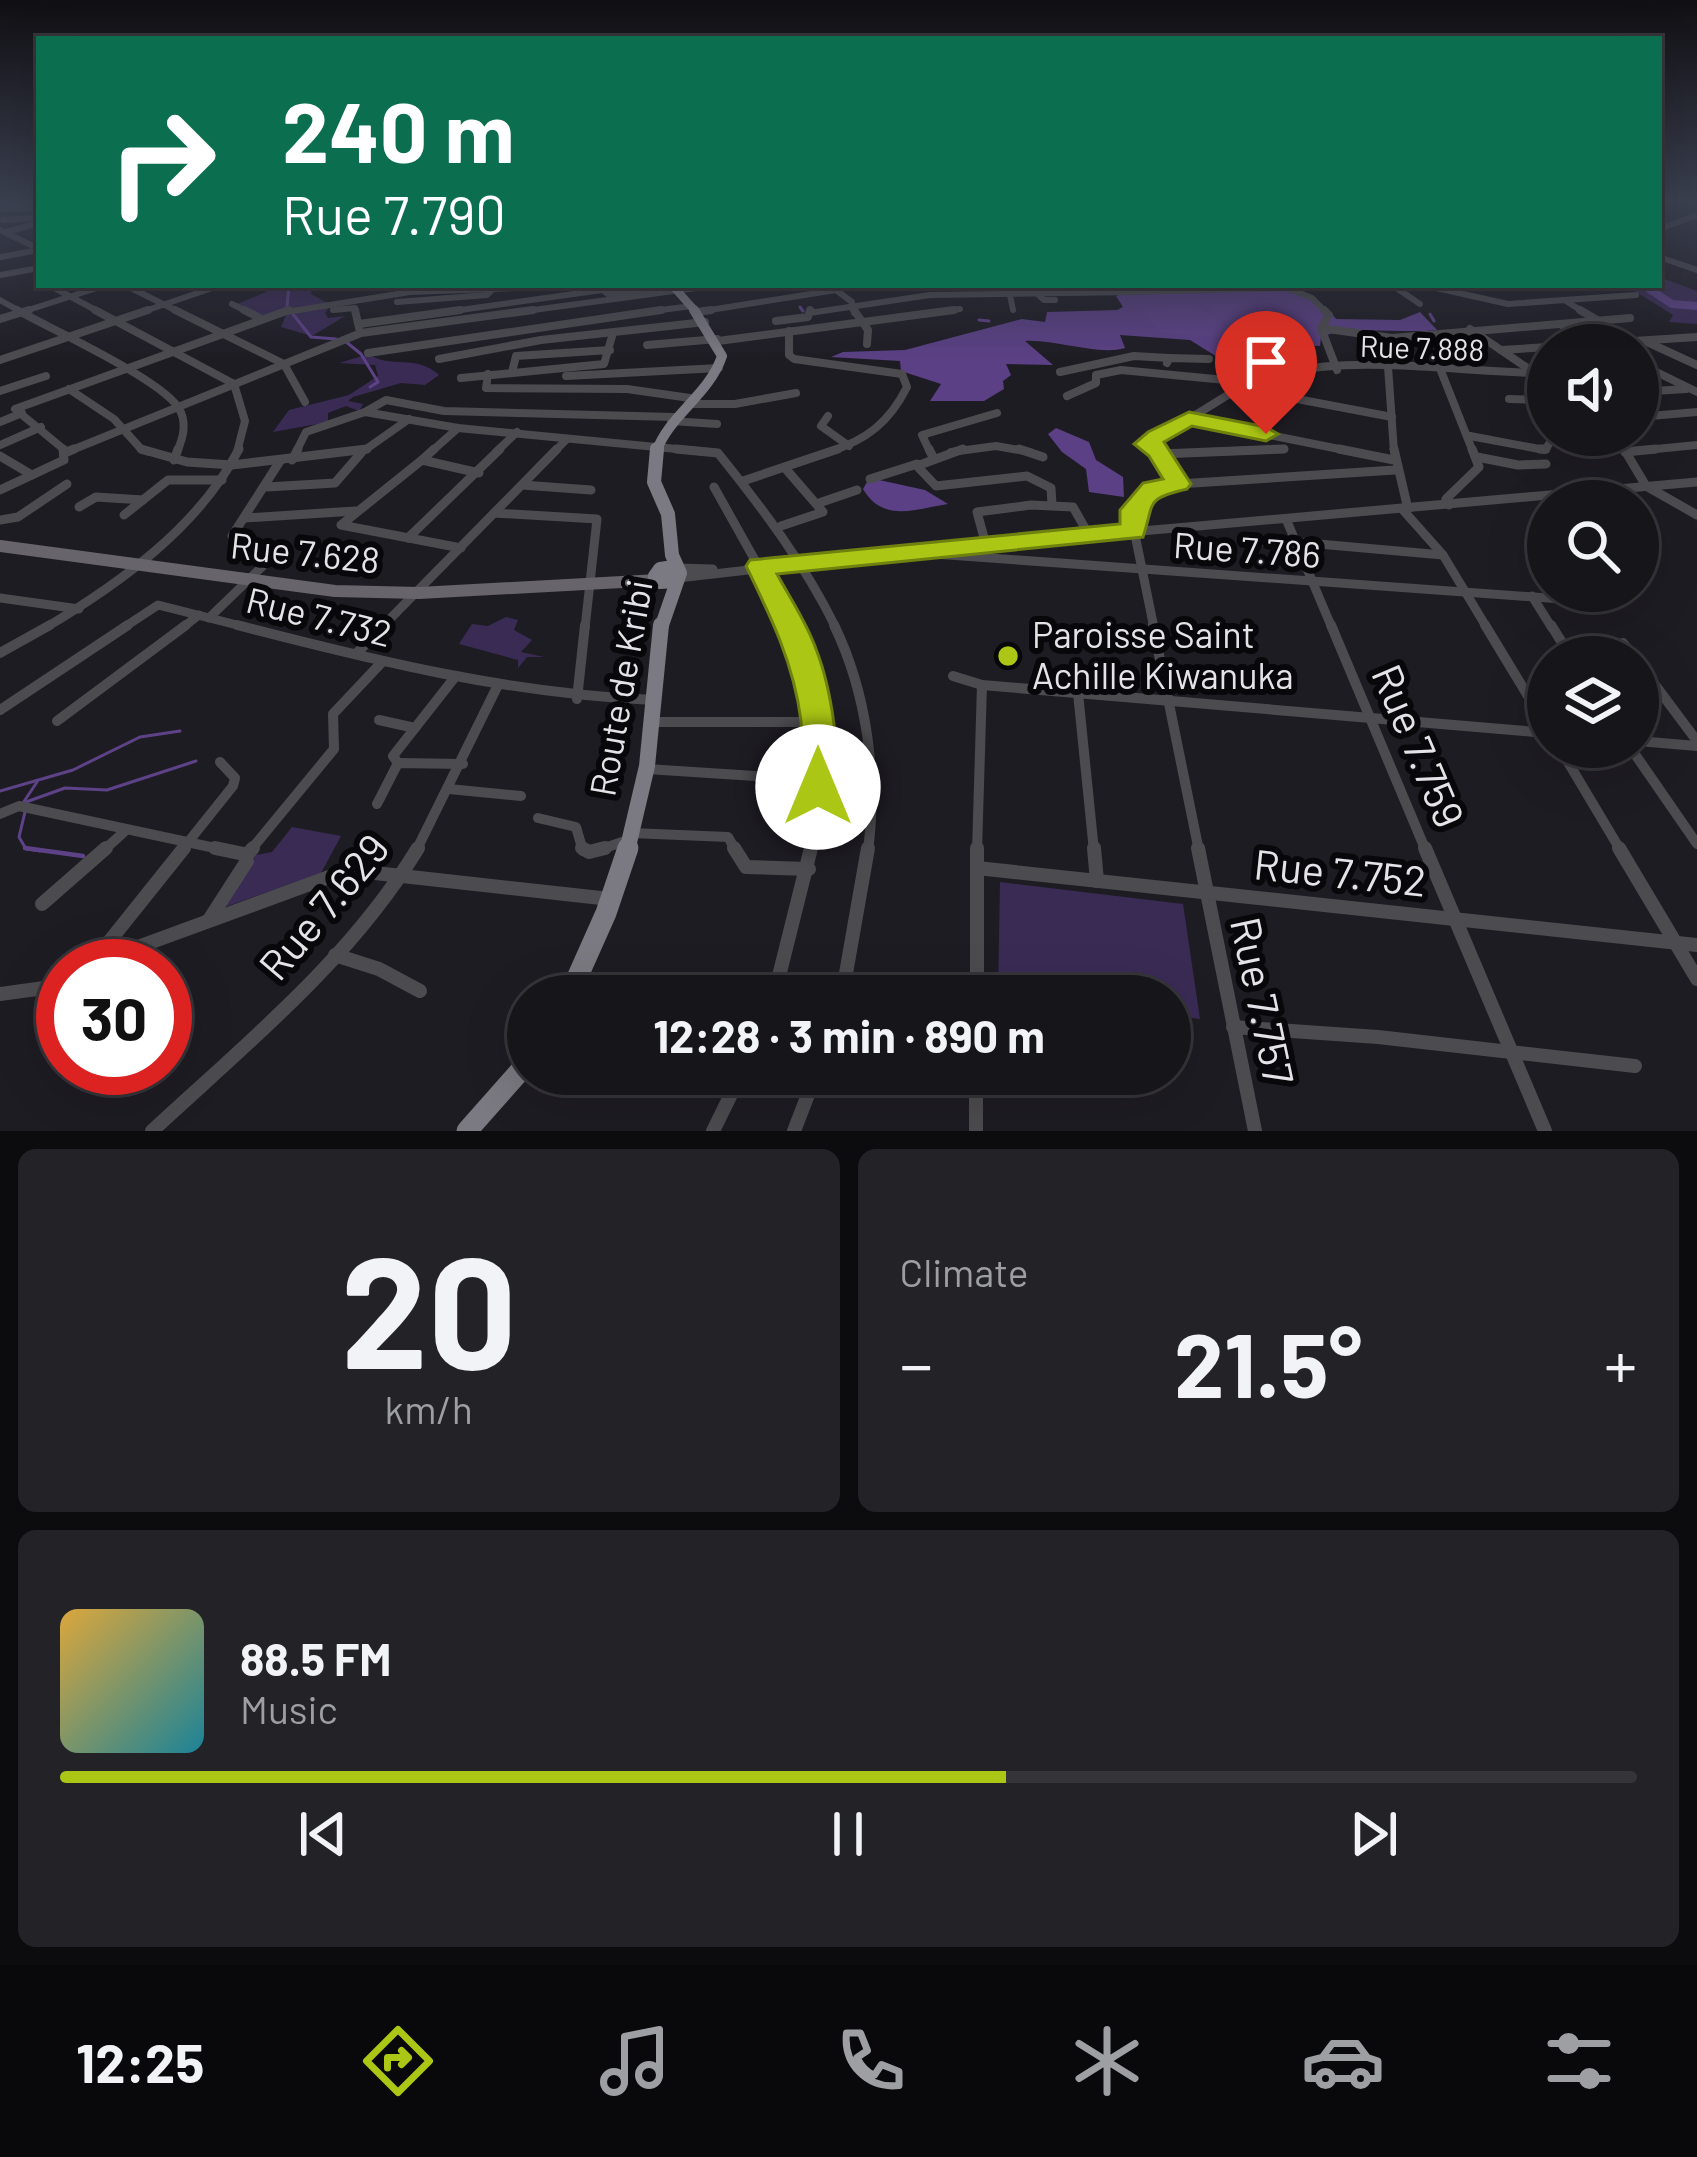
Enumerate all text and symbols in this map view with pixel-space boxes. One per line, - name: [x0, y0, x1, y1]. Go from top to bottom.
- text: 240 m: [282, 79, 515, 180]
- icon: right: [84, 84, 240, 240]
- text: Rue 7.790: [282, 181, 506, 246]
- pin: [1215, 311, 1317, 434]
- map controls: [1527, 324, 1659, 768]
- button: sound: [1527, 324, 1659, 456]
- street label: Rue 7.888: [1359, 327, 1485, 367]
- icon: arrive: [1233, 329, 1299, 395]
- button: search: [1527, 480, 1659, 612]
- street label: Rue 7.628: [228, 522, 382, 581]
- street label: Rue 7.786: [1172, 522, 1322, 575]
- street label: Route de Kribi: [579, 576, 660, 799]
- street label: Rue 7.732: [242, 577, 396, 654]
- place label: Paroisse Saint Achille Kiwanuka: [1032, 612, 1294, 696]
- button: layers: [1527, 636, 1659, 768]
- marker: Paroisse Saint Achille Kiwanuka: [995, 643, 1021, 669]
- street label: Rue 7.759: [1363, 656, 1476, 834]
- position arrow: [755, 724, 881, 850]
- street label: Rue 7.629: [247, 823, 398, 989]
- street label: Rue 7.752: [1252, 837, 1429, 905]
- street label: Rue 7.757: [1222, 912, 1306, 1089]
- speed limit sign: 30: [36, 939, 192, 1095]
- text: 12:28 · 3 min · 890 m: [653, 1008, 1045, 1062]
- text: 20: [341, 1213, 517, 1400]
- text: Climate: [900, 1248, 1029, 1295]
- text: 21.5°: [1174, 1308, 1362, 1416]
- text: −: [900, 1323, 933, 1402]
- text: +: [1604, 1323, 1637, 1402]
- text: km/h: [385, 1385, 473, 1432]
- text: 88.5 FM: [240, 1631, 391, 1685]
- text: Music: [240, 1685, 338, 1732]
- icon: previous: [290, 1801, 356, 1867]
- icon: pause: [815, 1801, 881, 1867]
- icon: next: [1341, 1801, 1407, 1867]
- icon: directions: [356, 2019, 440, 2103]
- icon: music: [593, 2019, 677, 2103]
- icon: phone: [829, 2019, 913, 2103]
- icon: climate: [1065, 2019, 1149, 2103]
- icon: car: [1301, 2019, 1385, 2103]
- icon: filters: [1537, 2019, 1621, 2103]
- text: 12:25: [76, 2029, 204, 2094]

